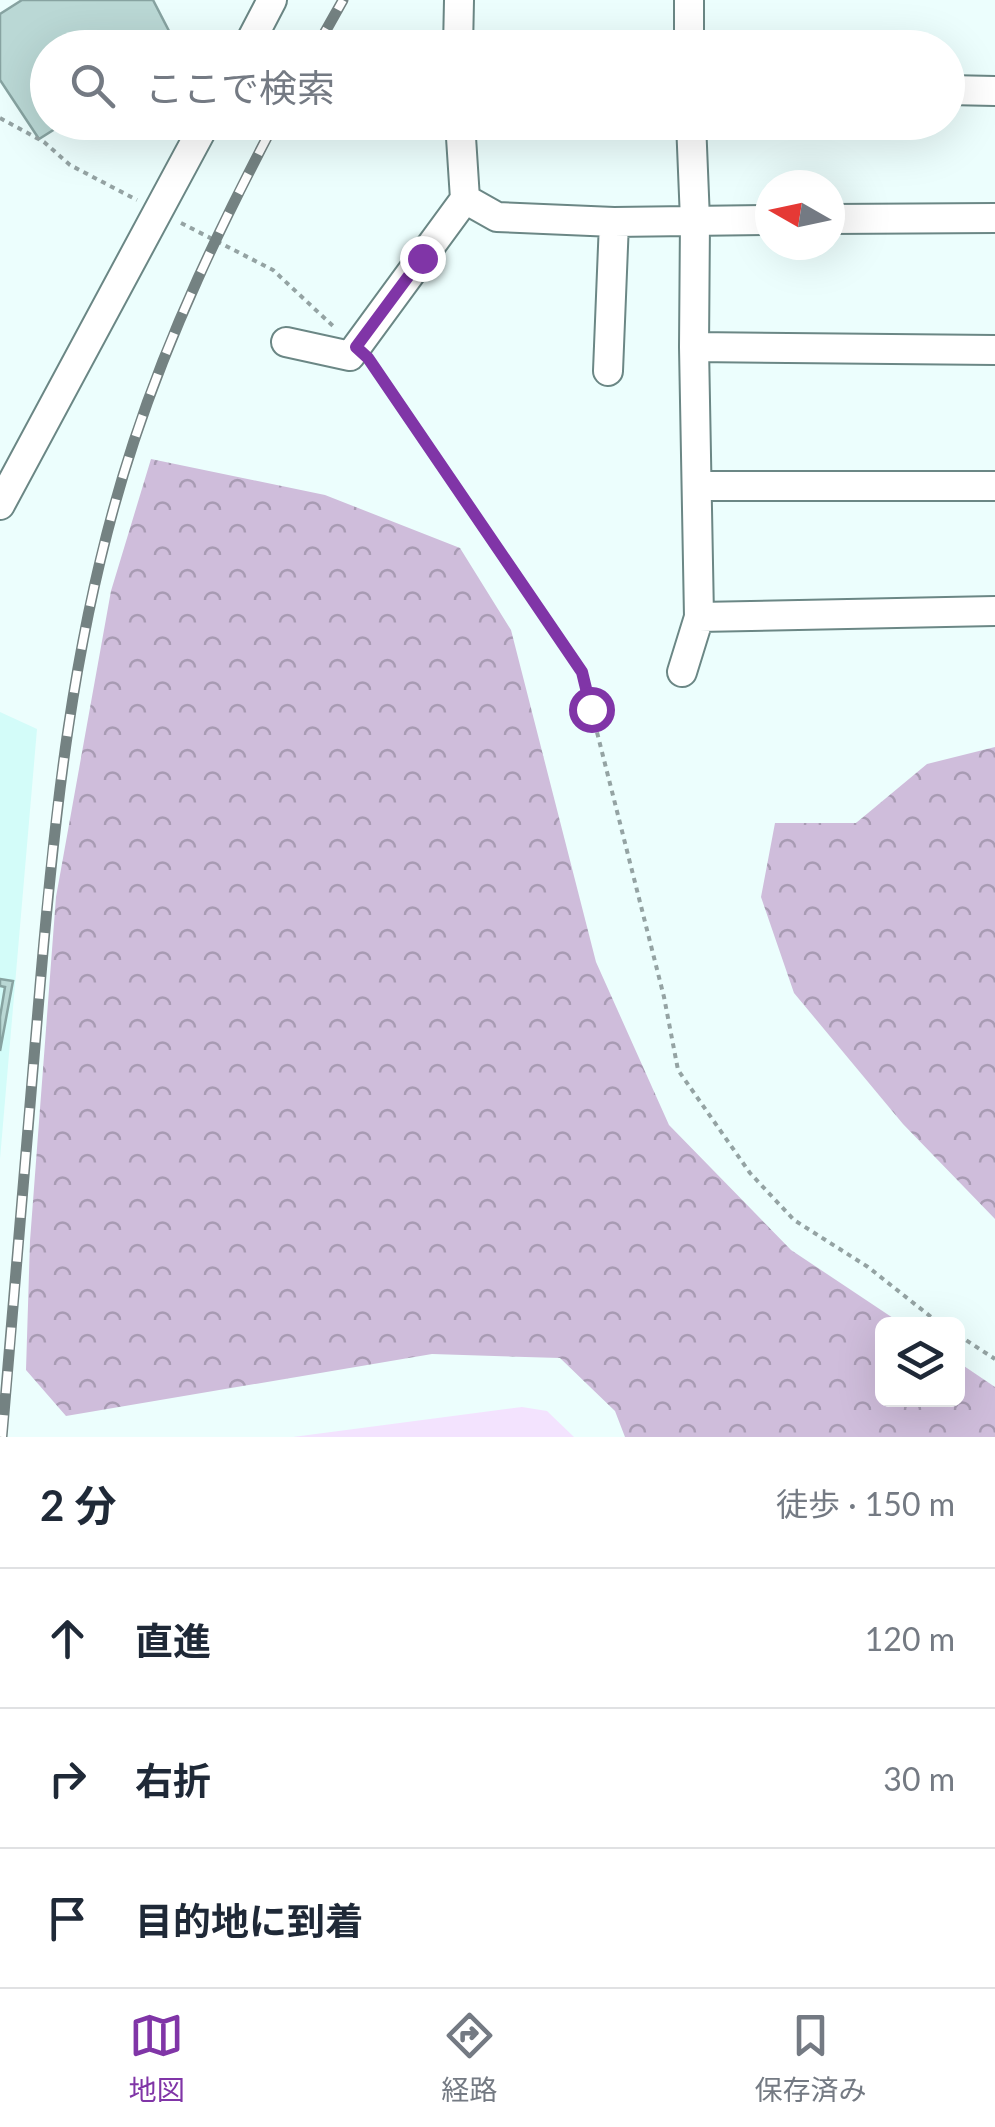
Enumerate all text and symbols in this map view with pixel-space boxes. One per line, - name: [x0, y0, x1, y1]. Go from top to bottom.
- search box: [30, 30, 965, 140]
- icon: search: [65, 58, 120, 113]
- text: ここで検索: [145, 64, 335, 110]
- north arrow: [755, 170, 845, 260]
- route end: [400, 236, 446, 282]
- route start: [569, 687, 615, 733]
- map controls: [875, 1317, 965, 1407]
- button: layers: [875, 1317, 965, 1407]
- text: 2 分: [40, 1480, 117, 1530]
- text: 徒歩 · 150 m: [776, 1484, 955, 1523]
- icon: ahead: [40, 1611, 95, 1666]
- text: 直進: [135, 1617, 211, 1663]
- text: 120 m: [865, 1619, 955, 1658]
- icon: right: [40, 1751, 95, 1806]
- text: 右折: [135, 1757, 211, 1803]
- text: 30 m: [883, 1759, 955, 1798]
- icon: arrive: [40, 1891, 95, 1946]
- text: 目的地に到着: [135, 1897, 363, 1943]
- tab: 地図: [128, 2008, 185, 2108]
- tab: 経路: [441, 2008, 498, 2108]
- tab: 保存済み: [754, 2008, 867, 2108]

